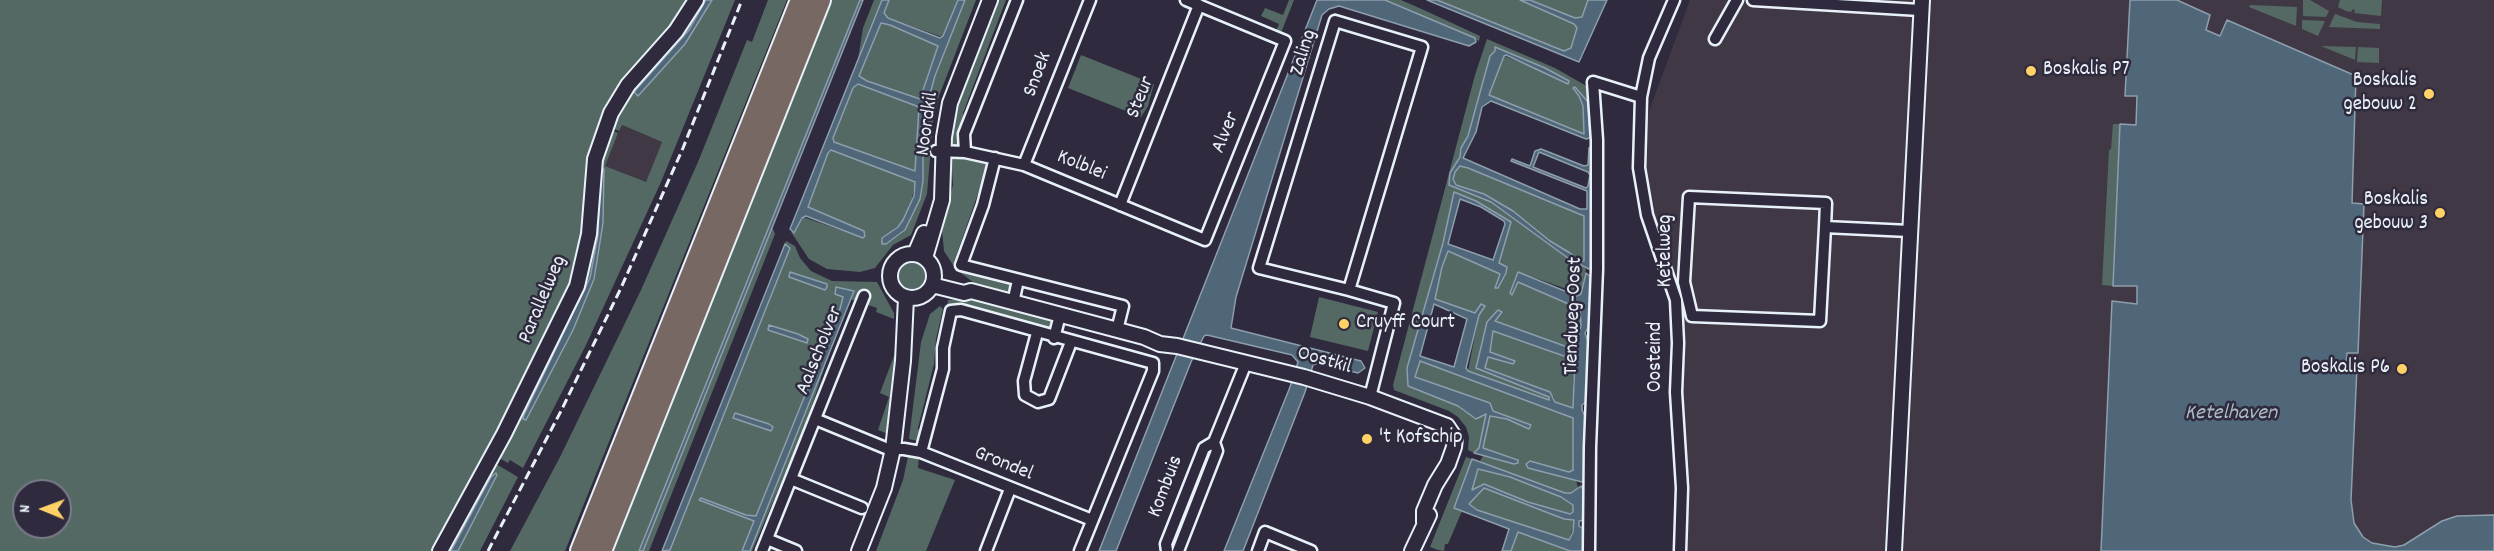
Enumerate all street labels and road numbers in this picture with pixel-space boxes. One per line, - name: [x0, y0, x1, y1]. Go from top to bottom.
- street label: Zaling: [1286, 27, 1324, 79]
- street label: Snoek: [1019, 49, 1059, 101]
- street label: Steur: [1122, 73, 1162, 123]
- street label: Noordkil: [912, 90, 946, 158]
- street label: Alver: [1207, 109, 1247, 157]
- street label: Kolblei: [1053, 146, 1109, 188]
- street label: Ketelweg: [1654, 215, 1680, 287]
- street label: Parallelweg: [514, 252, 574, 348]
- street label: Tiendweg-Oost: [1560, 257, 1590, 375]
- street label: Aalscholver: [792, 303, 850, 399]
- street label: Oosteind: [1644, 322, 1670, 392]
- street label: Oostkil: [1294, 342, 1354, 382]
- street label: Grondel: [970, 442, 1036, 488]
- street label: Kombuis: [1144, 452, 1190, 522]

